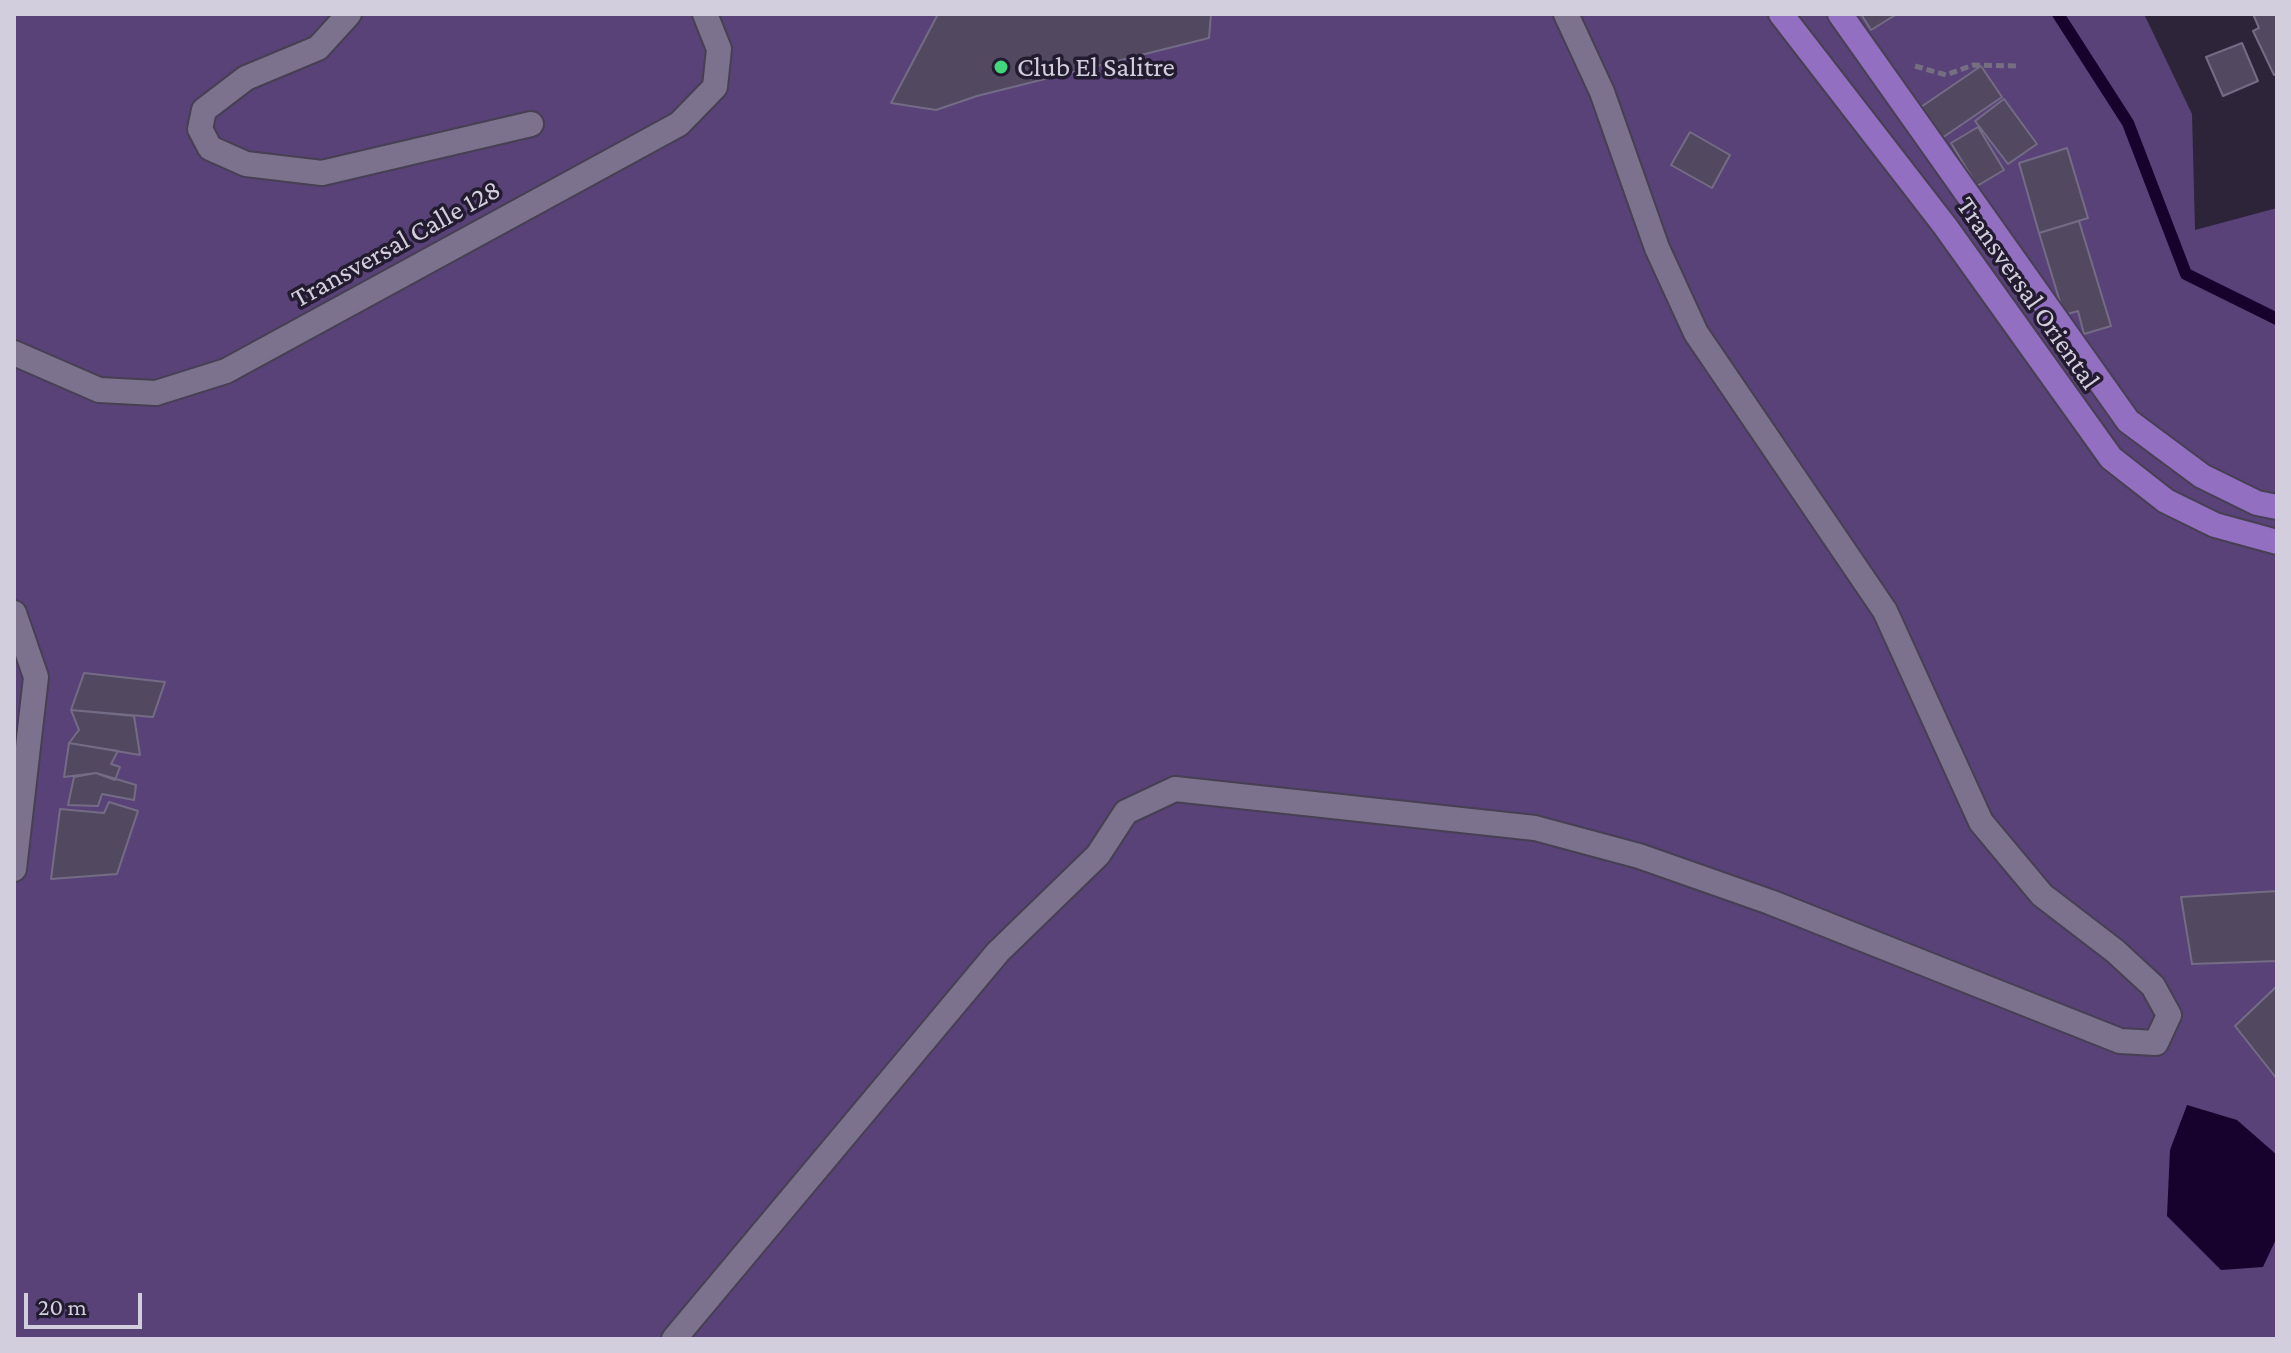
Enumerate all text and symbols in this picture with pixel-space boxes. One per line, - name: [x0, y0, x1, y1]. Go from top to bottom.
- place label: Club El Salitre: [1017, 50, 1175, 84]
- marker: Club El Salitre: [992, 58, 1010, 76]
- street label: Transversal Calle 128: [285, 173, 507, 315]
- street label: Transversal Oriental: [1949, 190, 2107, 396]
- scale bar: [28, 1277, 146, 1327]
- text: 20 m: [38, 1293, 87, 1320]

